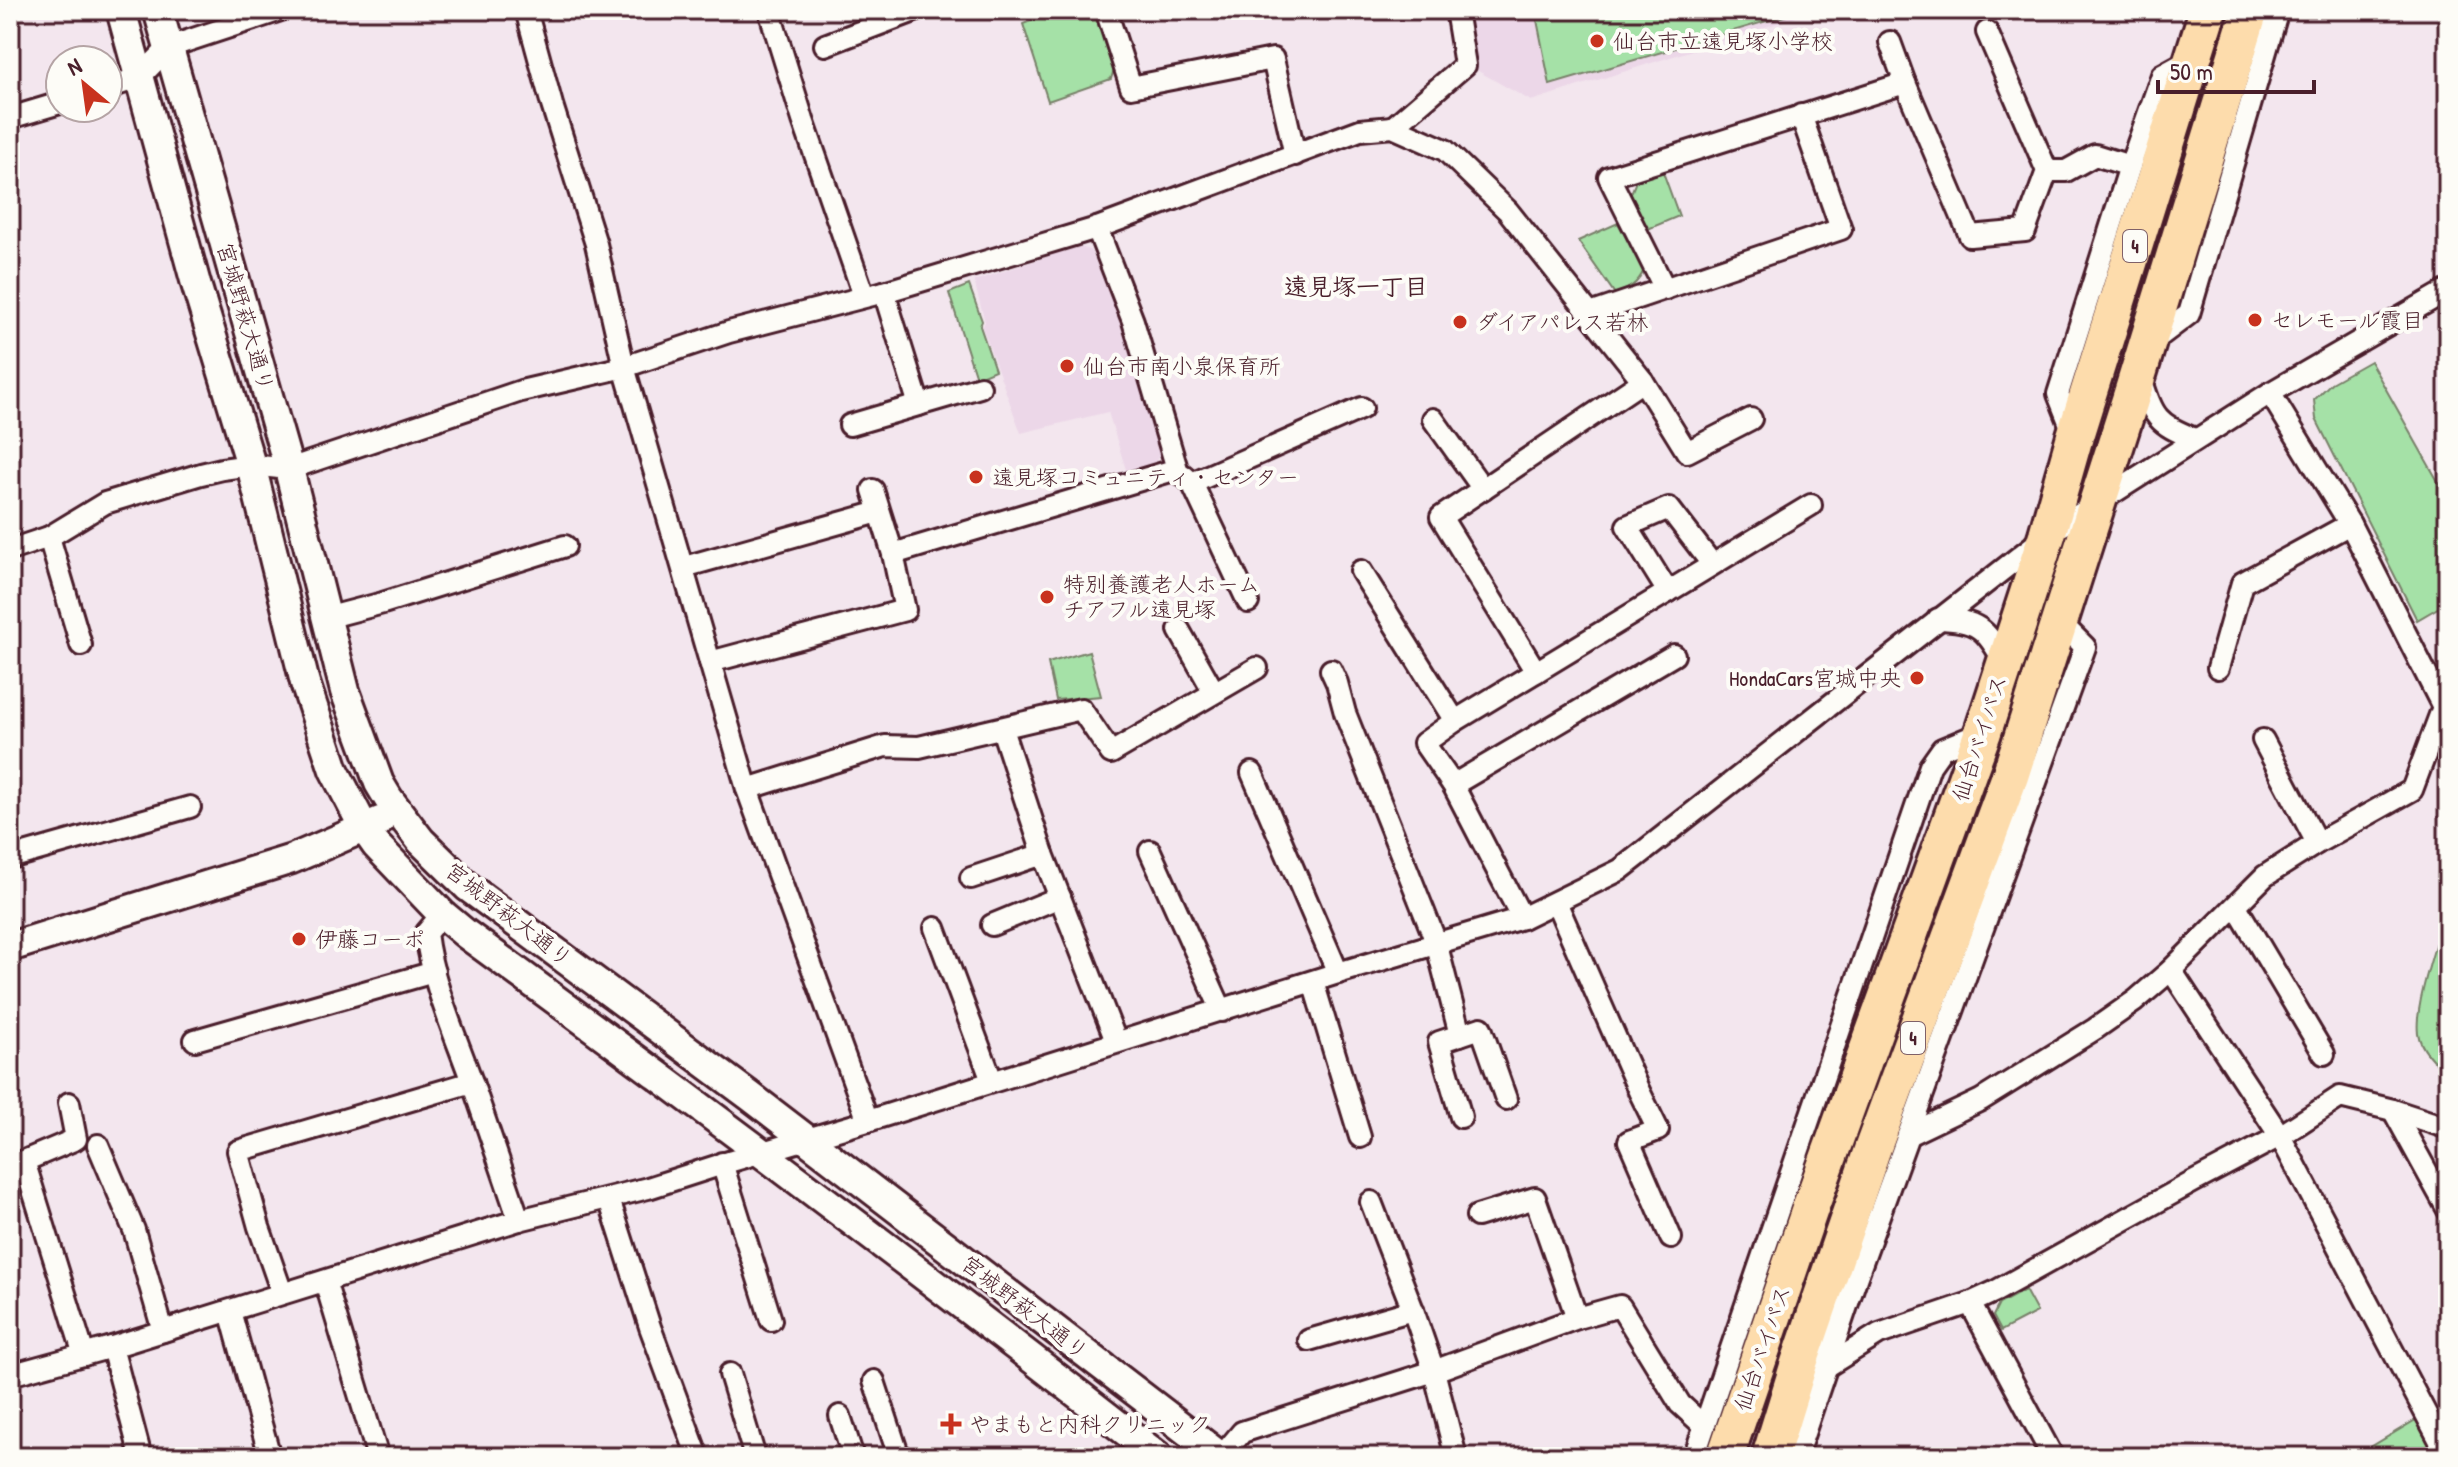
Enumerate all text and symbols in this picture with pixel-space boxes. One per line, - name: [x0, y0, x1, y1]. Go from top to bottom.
- place label: 仙台市立遠見塚小学校: [1613, 26, 1833, 56]
- marker: 仙台市立遠見塚小学校: [1588, 32, 1606, 50]
- north arrow: [44, 44, 124, 124]
- scale bar: [2158, 44, 2314, 94]
- text: N: [62, 50, 87, 82]
- text: 50 m: [2170, 55, 2213, 87]
- road number: 4: [2123, 230, 2147, 262]
- street label: 宮城野萩大通り: [210, 239, 282, 395]
- district label: 遠見塚一丁目: [1284, 270, 1428, 302]
- place label: セレモール霞目: [2271, 305, 2424, 335]
- place label: ダイアパレス若林: [1476, 307, 1648, 337]
- marker: セレモール霞目: [2246, 311, 2264, 329]
- marker: ダイアパレス若林: [1451, 313, 1469, 331]
- place label: 仙台市南小泉保育所: [1083, 351, 1281, 381]
- marker: 仙台市南小泉保育所: [1058, 357, 1076, 375]
- place label: 遠見塚コミュニティ・センター: [992, 462, 1299, 492]
- marker: 遠見塚コミュニティ・センター: [967, 468, 985, 486]
- place label: 特別養護老人ホーム チアフル遠見塚: [1063, 569, 1260, 624]
- marker: 特別養護老人ホーム チアフル遠見塚: [1038, 588, 1056, 606]
- place label: HondaCars宮城中央: [1729, 663, 1901, 693]
- marker: HondaCars宮城中央: [1908, 669, 1926, 687]
- street label: 仙台バイパス: [1944, 671, 2014, 805]
- street label: 宮城野萩大通り: [439, 855, 579, 973]
- place label: 伊藤コーポ: [315, 924, 425, 954]
- marker: 伊藤コーポ: [290, 930, 308, 948]
- road number: 4: [1901, 1022, 1925, 1054]
- street label: 宮城野萩大通り: [955, 1248, 1095, 1366]
- street label: 仙台バイパス: [1726, 1281, 1798, 1415]
- place label: やまもと内科クリニック: [969, 1409, 1211, 1439]
- marker: やまもと内科クリニック: [940, 1413, 962, 1435]

